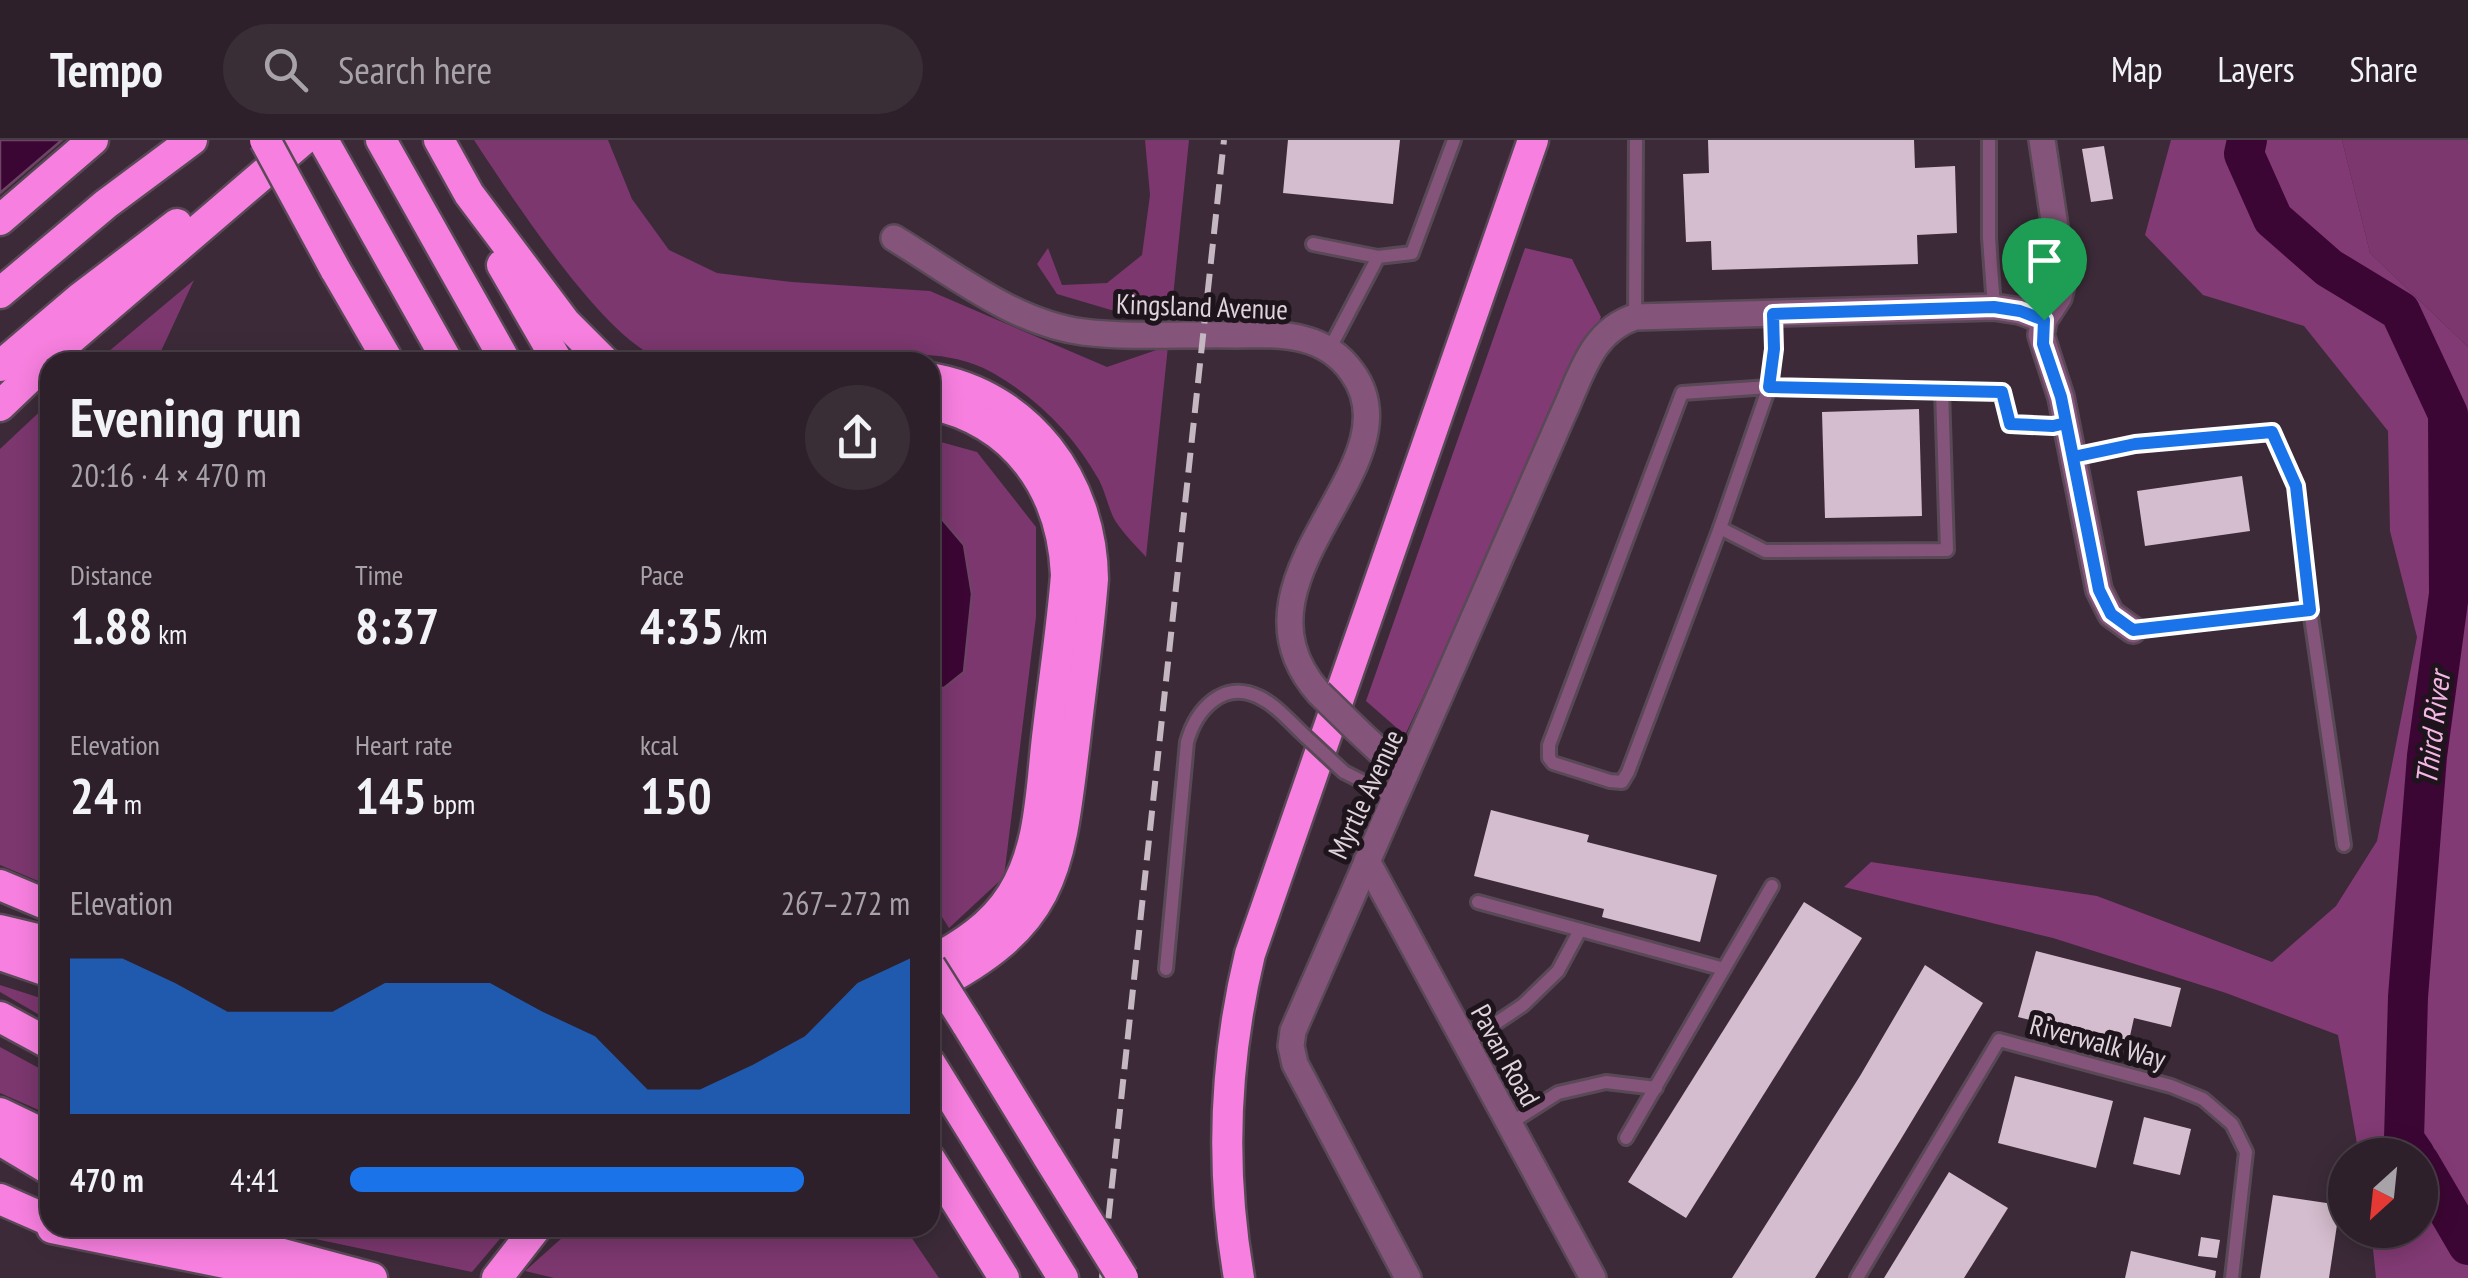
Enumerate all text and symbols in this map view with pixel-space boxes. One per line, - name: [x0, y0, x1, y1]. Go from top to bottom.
- search box: [223, 24, 923, 114]
- text: Tempo: [50, 38, 163, 100]
- icon: search: [258, 42, 313, 97]
- text: Search here: [338, 45, 492, 94]
- text: Map: [2111, 46, 2162, 92]
- text: Layers: [2217, 46, 2295, 92]
- text: Share: [2350, 46, 2418, 92]
- pin: [2002, 218, 2087, 321]
- icon: arrive: [2017, 233, 2072, 288]
- street label: Kingsland Avenue: [1115, 285, 1289, 327]
- text: Evening run: [70, 381, 302, 452]
- button: share: [805, 385, 910, 490]
- text: 20:16 · 4 × 470 m: [70, 454, 267, 496]
- text: Distance: [70, 556, 153, 593]
- text: Time: [355, 556, 403, 593]
- text: Pace: [640, 556, 684, 593]
- text: 1.88: [70, 593, 152, 658]
- text: 8:37: [355, 593, 439, 658]
- text: 4:35: [640, 593, 724, 658]
- text: km: [152, 615, 187, 652]
- text: /km: [724, 615, 768, 652]
- water label: Third River: [2406, 665, 2459, 787]
- street label: Myrtle Avenue: [1319, 723, 1411, 865]
- text: Elevation: [70, 726, 160, 763]
- text: Heart rate: [355, 726, 453, 763]
- text: kcal: [640, 726, 678, 763]
- text: 24: [70, 763, 118, 828]
- text: 145: [355, 763, 427, 828]
- text: 150: [640, 763, 712, 828]
- text: m: [118, 785, 142, 822]
- text: bpm: [427, 785, 475, 822]
- text: Elevation: [70, 882, 173, 924]
- text: 267–272 m: [781, 882, 910, 924]
- street label: Pavan Road: [1463, 997, 1549, 1113]
- street label: Riverwalk Way: [2026, 1005, 2170, 1077]
- north arrow: [2328, 1138, 2438, 1248]
- map controls: [2328, 1138, 2438, 1248]
- text: 470 m: [70, 1159, 144, 1201]
- text: 4:41: [230, 1159, 280, 1201]

